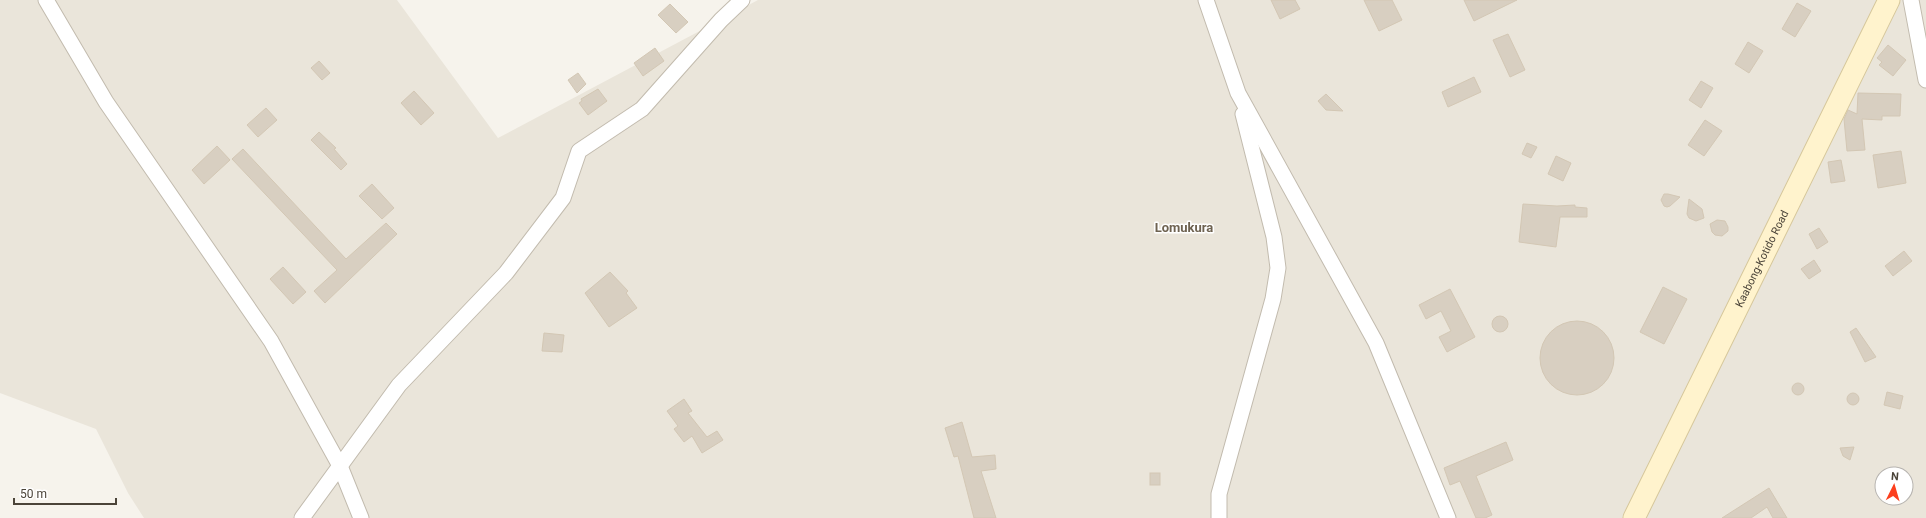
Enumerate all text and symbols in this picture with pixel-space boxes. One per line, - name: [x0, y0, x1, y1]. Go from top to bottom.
- street label: Kaabong-Kotido Road: [1732, 208, 1791, 309]
- district label: Lomukura: [1155, 220, 1213, 235]
- north arrow: [1874, 466, 1914, 506]
- text: N: [1890, 470, 1899, 483]
- scale bar: [14, 480, 116, 506]
- text: 50 m: [20, 487, 47, 501]

